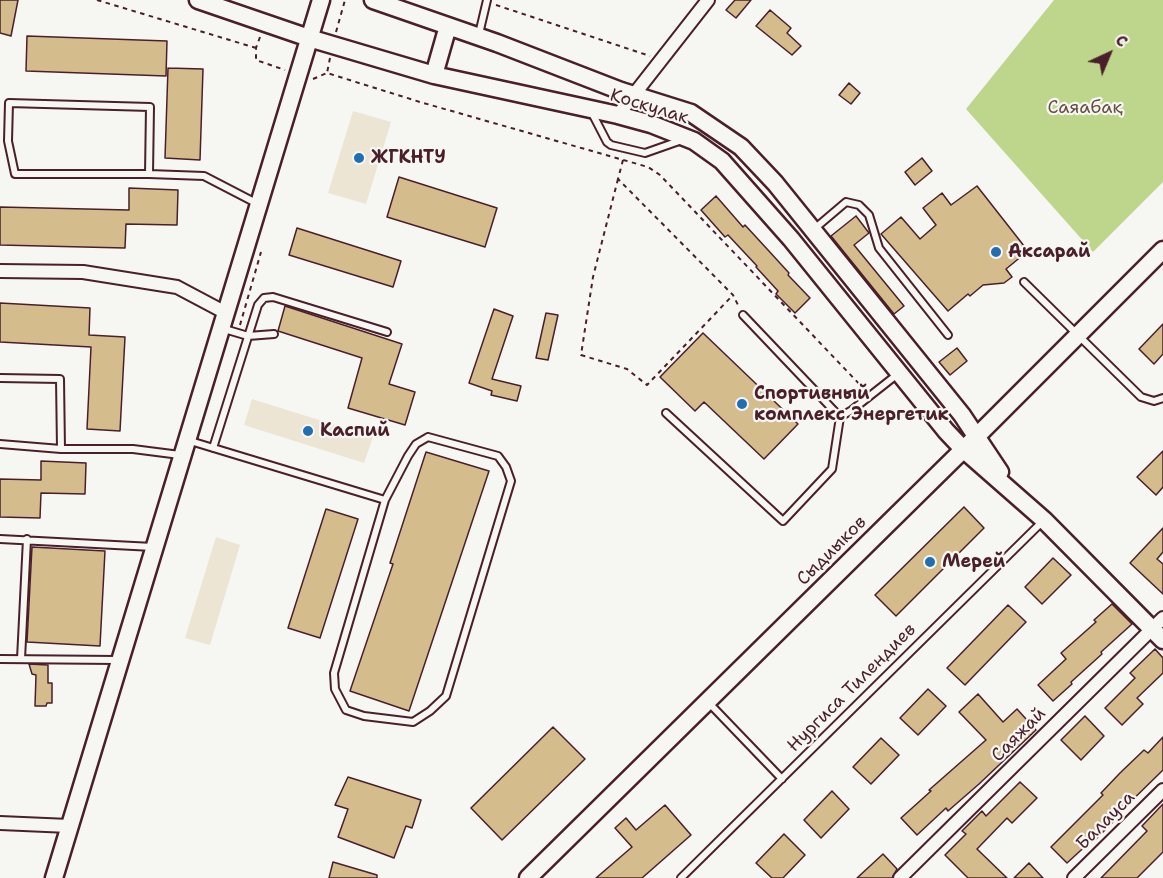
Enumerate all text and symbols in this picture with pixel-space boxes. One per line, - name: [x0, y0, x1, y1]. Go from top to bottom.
- north arrow: [1079, 24, 1139, 84]
- text: С: [1111, 30, 1133, 52]
- street label: Коскулак: [607, 85, 691, 129]
- park label: Саяабақ: [1047, 97, 1123, 119]
- place label: ЖГКНТУ: [371, 147, 446, 169]
- marker: ЖГКНТУ: [352, 151, 366, 165]
- place label: Аксарай: [1008, 241, 1090, 263]
- marker: Аксарай: [989, 245, 1003, 259]
- place label: Спортивный комплекс Энергетик: [754, 383, 949, 426]
- marker: Спортивный комплекс Энергетик: [735, 397, 749, 411]
- place label: Каспий: [320, 420, 390, 442]
- marker: Каспий: [301, 424, 315, 438]
- street label: Сыдиыков: [793, 512, 871, 590]
- place label: Мерей: [942, 551, 1005, 573]
- marker: Мерей: [923, 555, 937, 569]
- street label: Нургиса Тилендиев: [783, 619, 921, 757]
- street label: Саяжай: [987, 703, 1051, 767]
- street label: Балауса: [1072, 787, 1140, 855]

